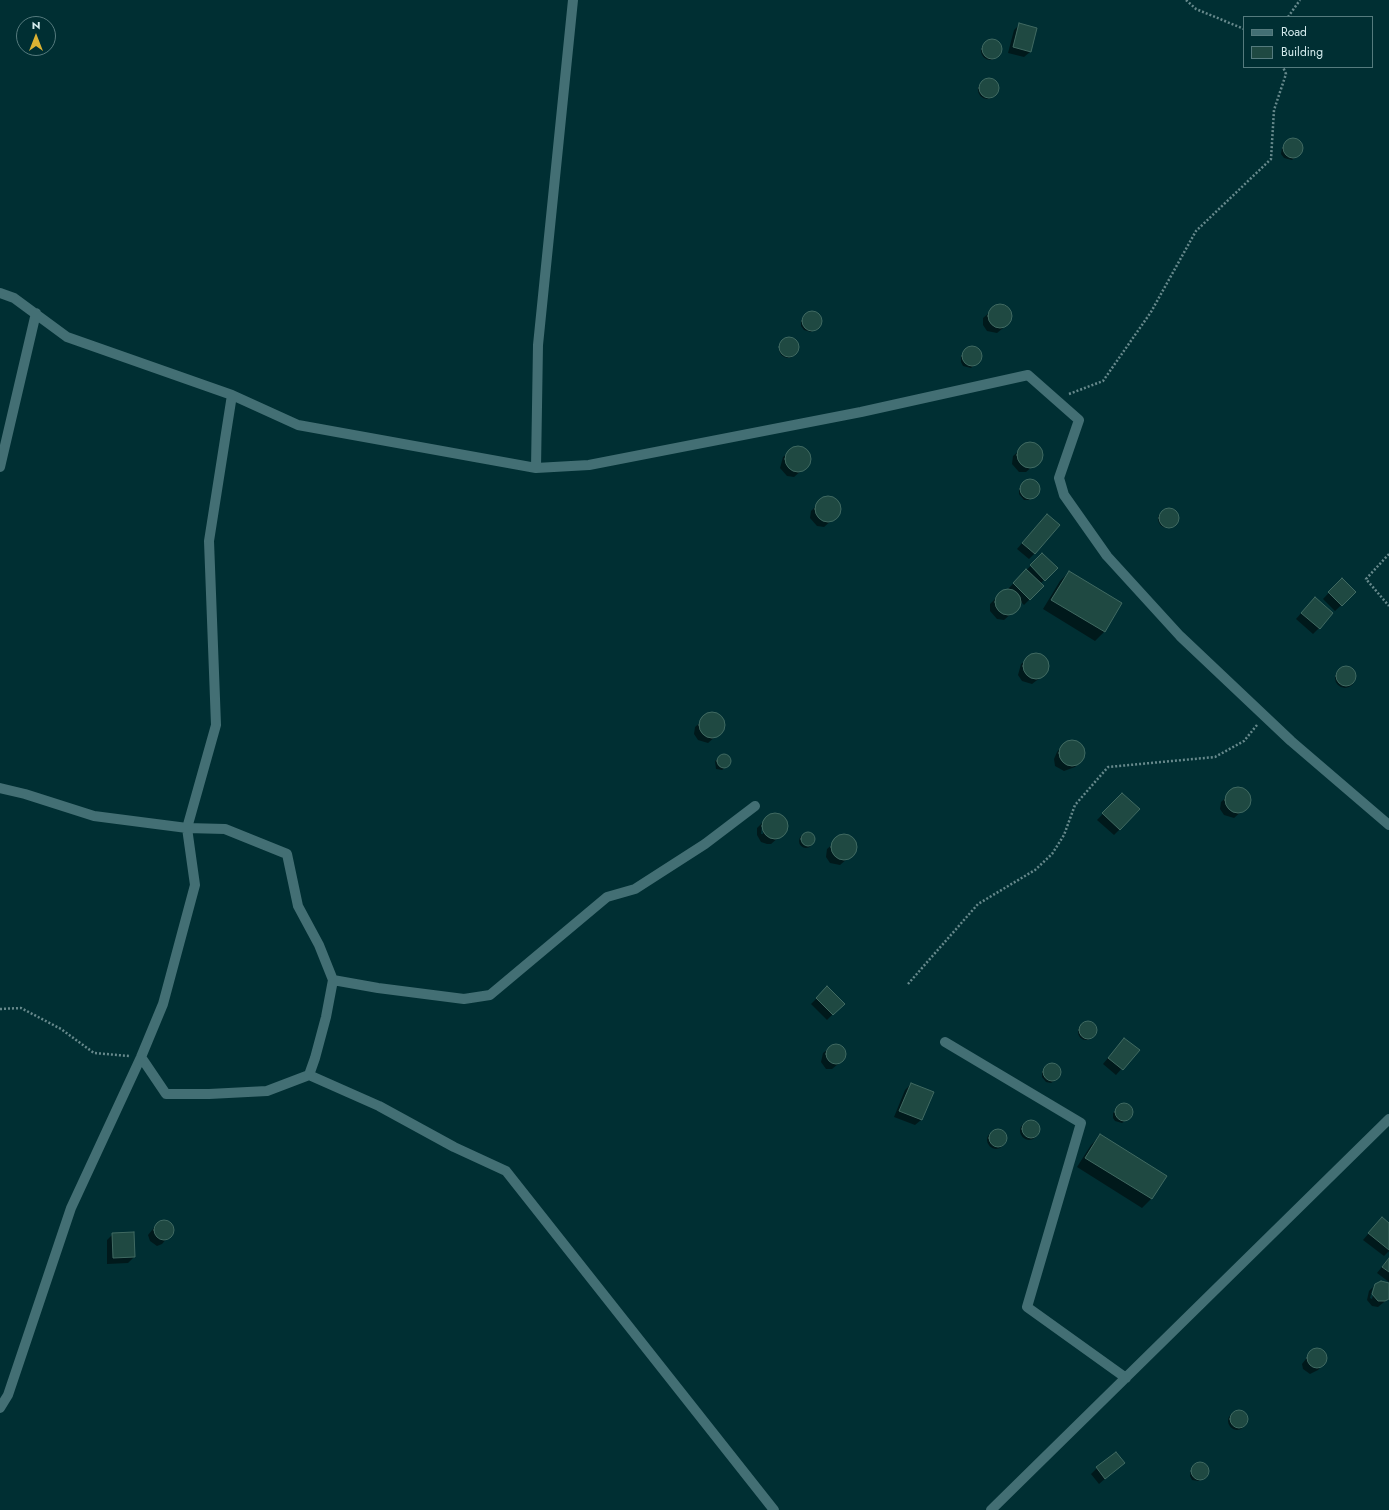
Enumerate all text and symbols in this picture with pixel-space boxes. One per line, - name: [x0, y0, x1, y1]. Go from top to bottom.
- north arrow: [16, 16, 56, 56]
- legend: [1243, 16, 1373, 68]
- text: N: [32, 17, 40, 33]
- text: Road: [1281, 23, 1307, 41]
- text: Building: [1281, 43, 1323, 61]

